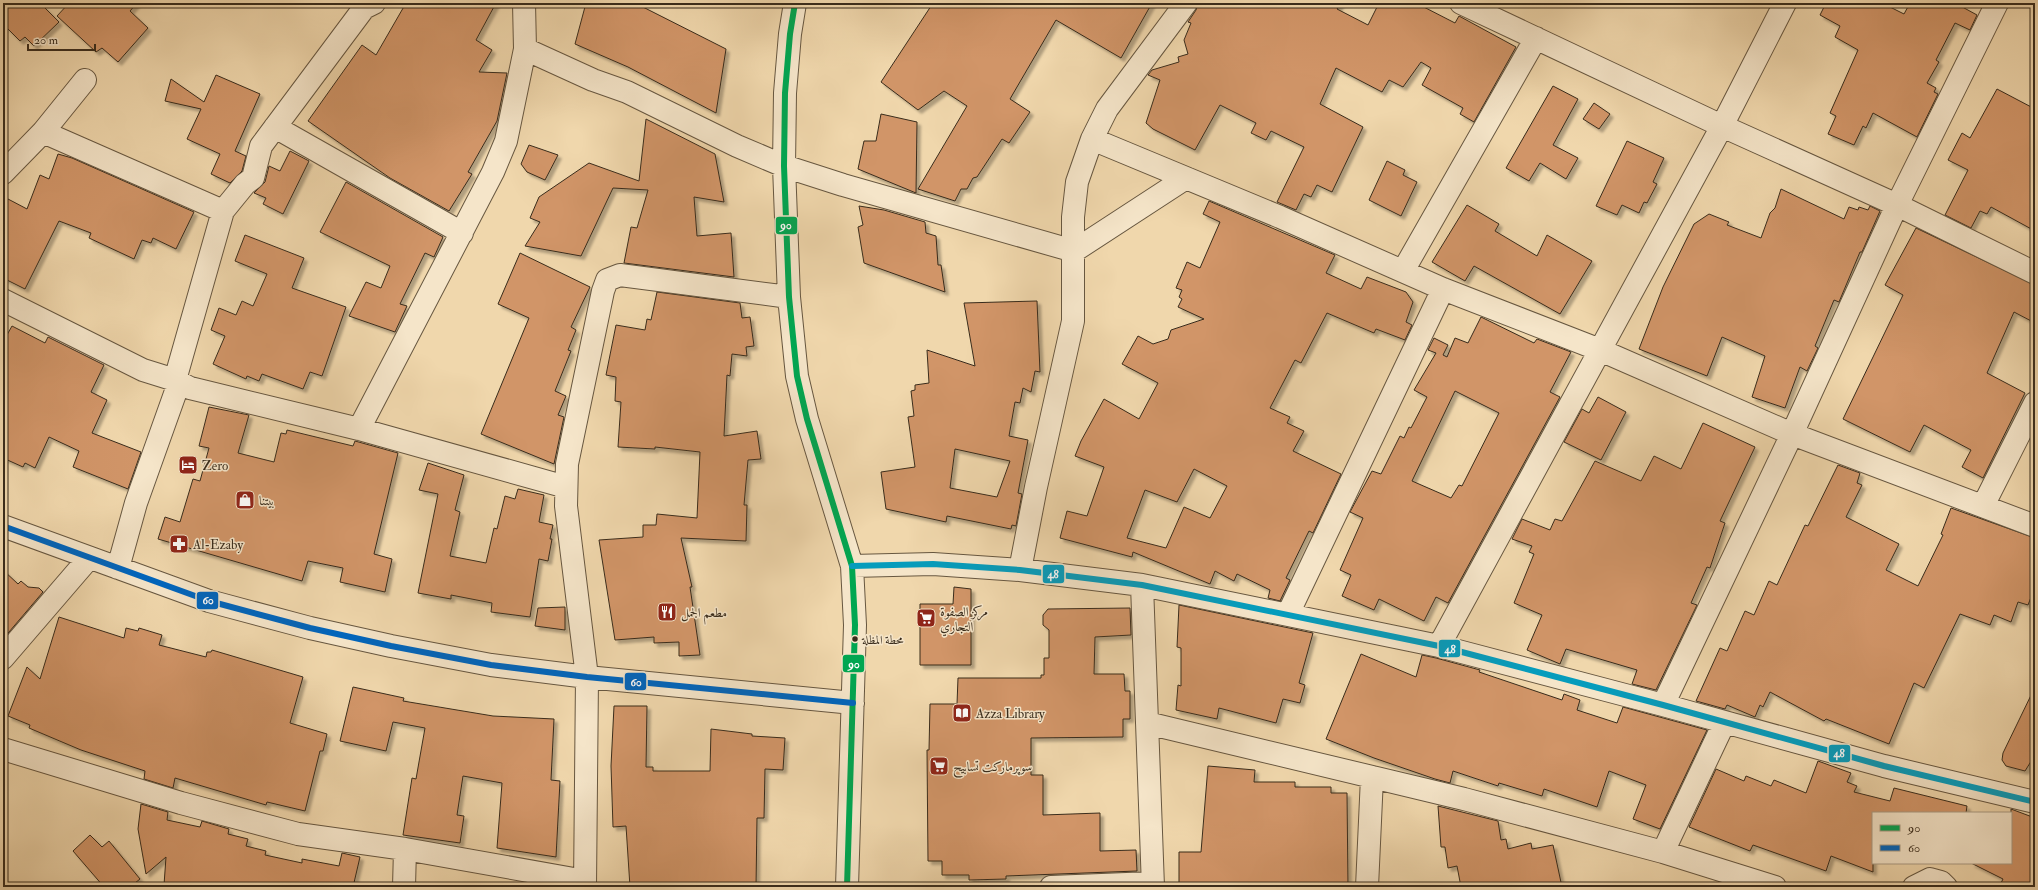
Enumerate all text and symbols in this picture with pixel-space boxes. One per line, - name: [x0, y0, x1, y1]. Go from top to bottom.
- scale bar: [28, 26, 95, 52]
- text: 20 m: [34, 33, 59, 48]
- line badge: 90: [775, 216, 798, 235]
- text: 90: [779, 219, 792, 232]
- hotel icon: Zero: [177, 454, 199, 476]
- place label: Zero: [202, 458, 228, 474]
- shop icon: بيتنا: [234, 489, 256, 511]
- place label: بيتنا: [259, 493, 275, 509]
- pharmacy icon: Al-Ezaby: [168, 533, 190, 555]
- place label: Al-Ezaby: [192, 537, 243, 554]
- line badge: 48: [1042, 564, 1065, 584]
- text: 48: [1046, 568, 1059, 582]
- line badge: 60: [196, 591, 219, 610]
- text: 60: [202, 594, 214, 607]
- restaurant icon: مطعم الجمل: [656, 601, 678, 623]
- place label: مركز الصفوة التجاري: [940, 604, 988, 637]
- place label: مطعم الجمل: [681, 605, 727, 625]
- supermarket icon: مركز الصفوة التجاري: [915, 607, 937, 629]
- place label: محطة المظلة: [861, 633, 904, 648]
- marker: محطة المظلة: [850, 634, 860, 644]
- line badge: 48: [1438, 639, 1461, 658]
- text: 48: [1443, 643, 1456, 657]
- line badge: 90: [842, 654, 865, 673]
- text: 90: [847, 658, 860, 671]
- line badge: 60: [624, 672, 647, 691]
- text: 60: [630, 676, 642, 689]
- library icon: Azza Library: [951, 702, 973, 724]
- place label: Azza Library: [975, 706, 1045, 723]
- line badge: 48: [1828, 744, 1851, 763]
- text: 48: [1832, 747, 1845, 761]
- supermarket icon: سوپرمارکت تسابيح: [928, 755, 950, 777]
- place label: سوپرمارکت تسابيح: [953, 759, 1032, 778]
- legend: [1872, 812, 2012, 864]
- text: 90: [1907, 821, 1920, 836]
- text: 60: [1908, 841, 1920, 856]

